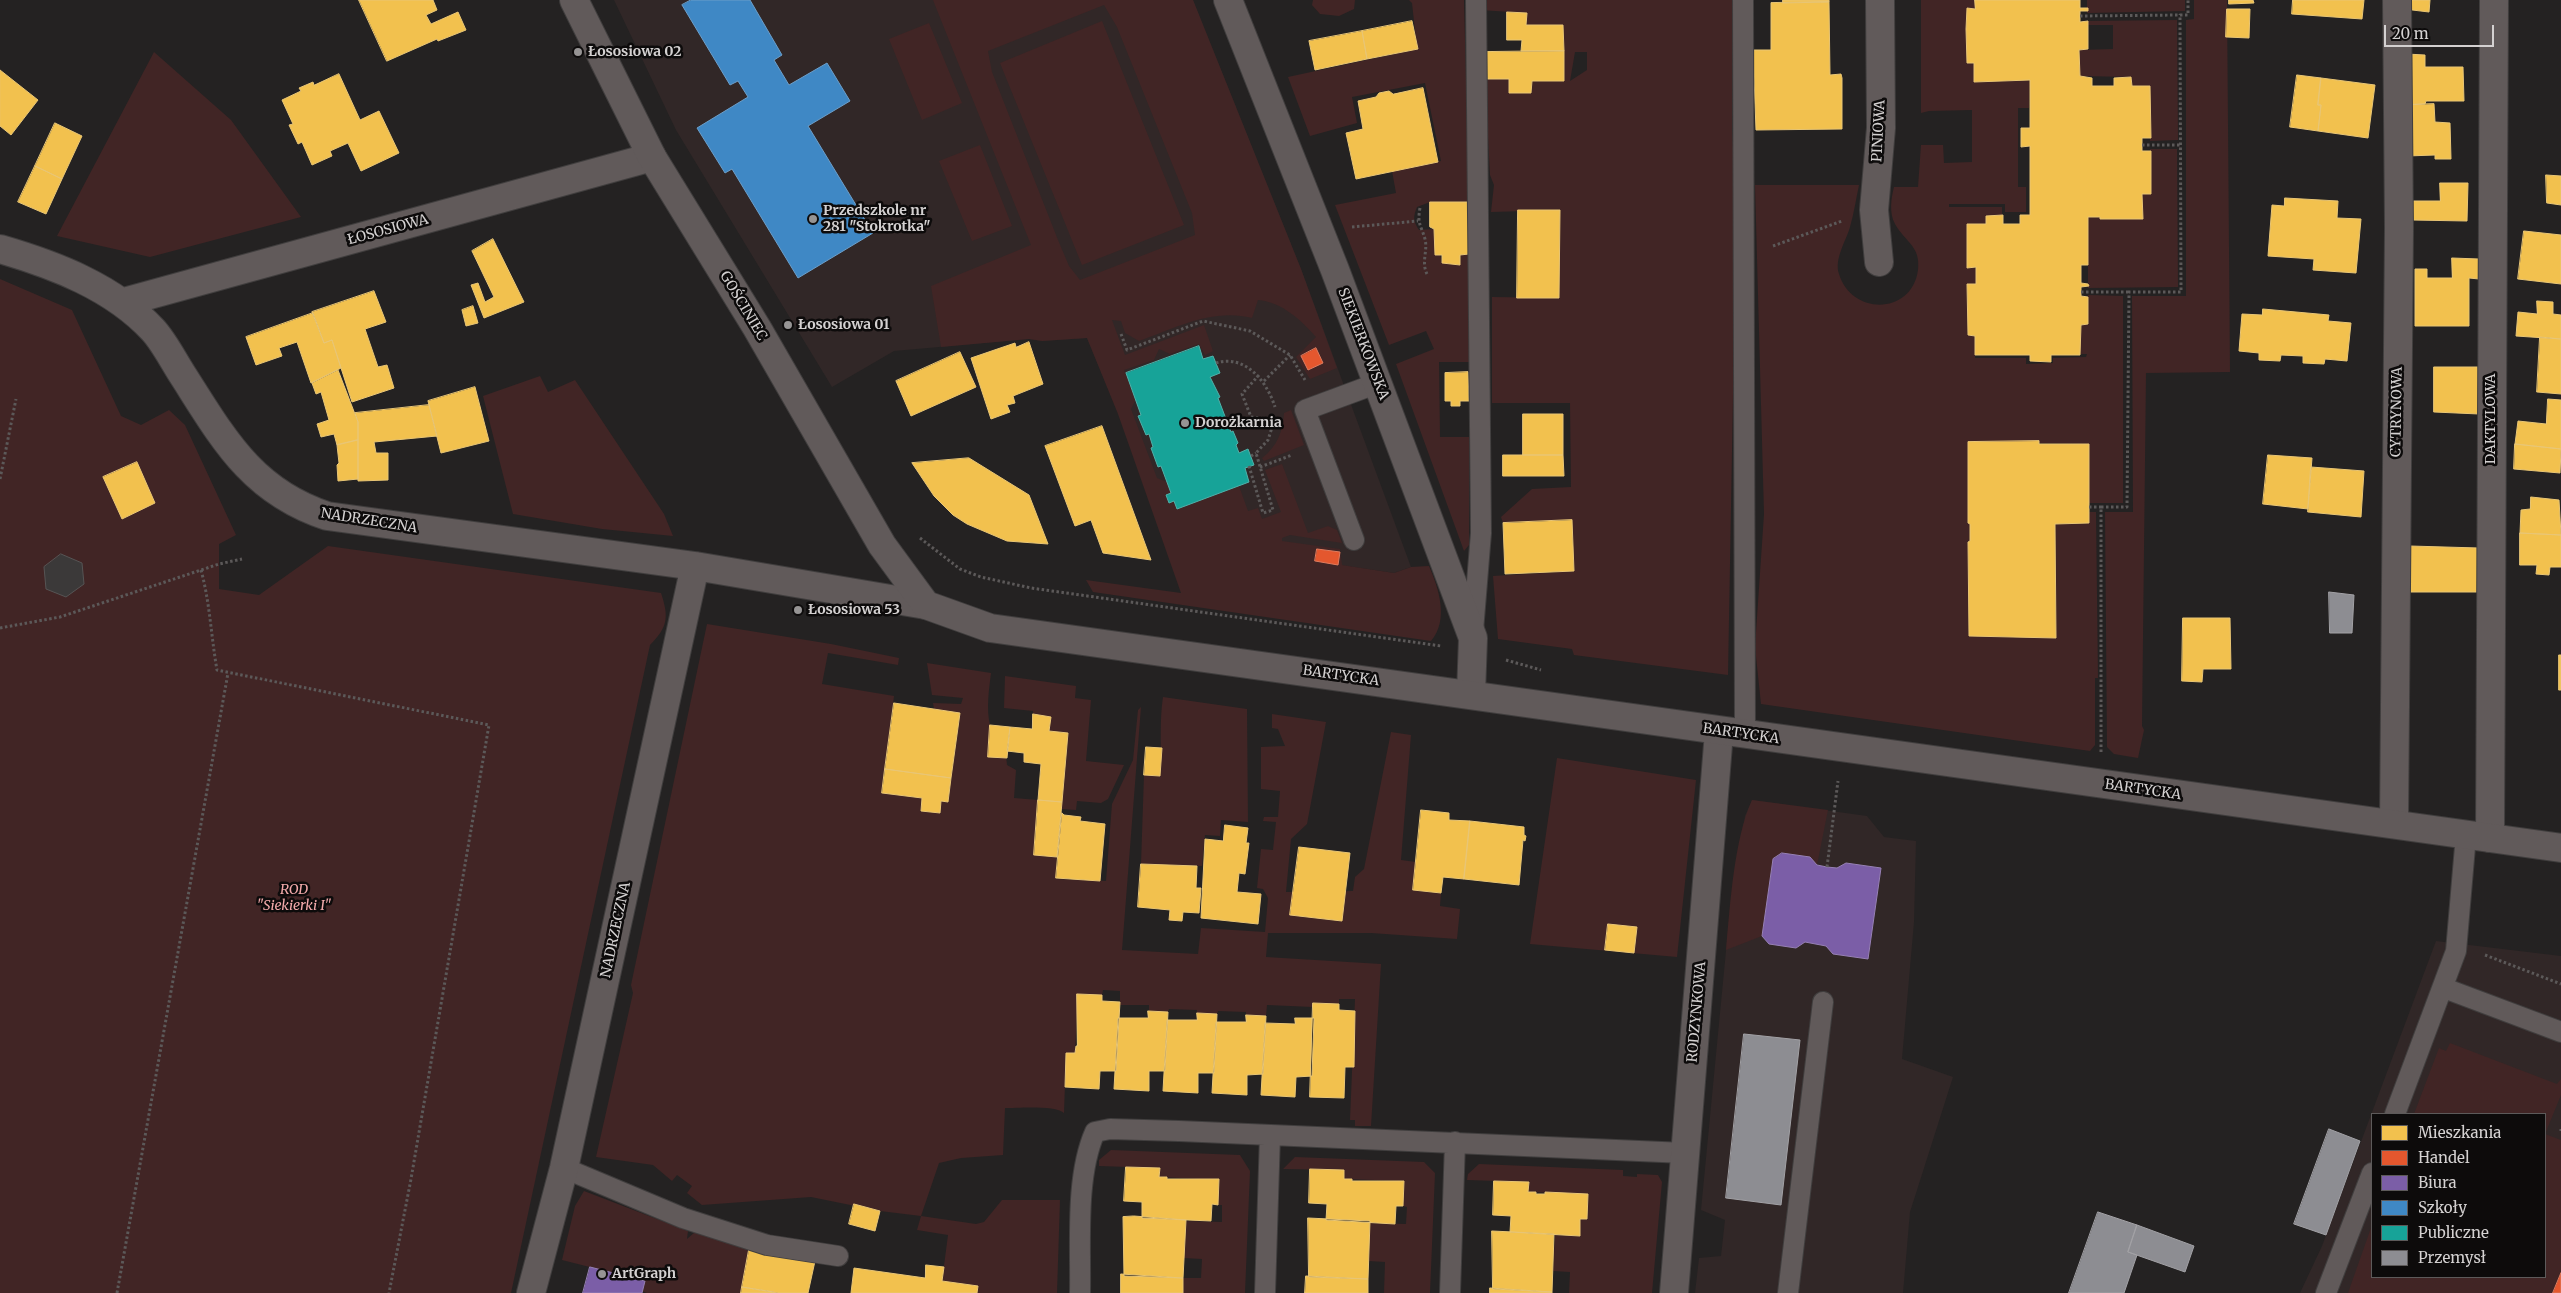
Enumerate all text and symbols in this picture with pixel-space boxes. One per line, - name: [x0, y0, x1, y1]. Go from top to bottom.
- scale bar: [2386, 15, 2496, 47]
- text: 20 m: [2392, 24, 2429, 43]
- place label: Łososiowa 02: [588, 44, 681, 60]
- marker: Łososiowa 02: [572, 46, 584, 58]
- street label: PINIOWA: [1869, 99, 1889, 163]
- place label: Przedszkole nr 281 "Stokrotka": [823, 203, 931, 236]
- street label: ŁOSOSIOWA: [346, 211, 430, 249]
- marker: Przedszkole nr 281 "Stokrotka": [807, 213, 819, 225]
- street label: GOŚCINIEC: [716, 268, 770, 344]
- street label: SIEKIERKOWSKA: [1334, 286, 1392, 402]
- place label: Łososiowa 01: [798, 317, 890, 333]
- marker: Łososiowa 01: [782, 319, 794, 331]
- street label: CYTRYNOWA: [2388, 367, 2406, 457]
- street label: DAKTYLOWA: [2483, 374, 2499, 464]
- place label: Dorożkarnia: [1195, 415, 1282, 431]
- marker: Dorożkarnia: [1179, 417, 1191, 429]
- street label: NADRZECZNA: [320, 505, 418, 537]
- place label: Łososiowa 53: [808, 602, 900, 618]
- marker: Łososiowa 53: [792, 604, 804, 616]
- street label: BARTYCKA: [1302, 662, 1380, 690]
- street label: BARTYCKA: [1702, 720, 1780, 748]
- street label: BARTYCKA: [2104, 776, 2182, 804]
- street label: NADRZECZNA: [598, 881, 634, 979]
- park label: ROD "Siekierki I": [257, 882, 331, 914]
- street label: RODZYNKOWA: [1684, 961, 1710, 1063]
- legend: [2371, 1113, 2546, 1278]
- text: Mieszkania: [2418, 1123, 2501, 1142]
- text: Handel: [2418, 1148, 2470, 1167]
- text: Biura: [2418, 1173, 2457, 1192]
- text: Szkoły: [2418, 1198, 2467, 1217]
- text: Publiczne: [2418, 1223, 2489, 1242]
- text: Przemysł: [2418, 1248, 2486, 1267]
- place label: ArtGraph: [612, 1266, 676, 1282]
- marker: ArtGraph: [596, 1268, 608, 1280]

